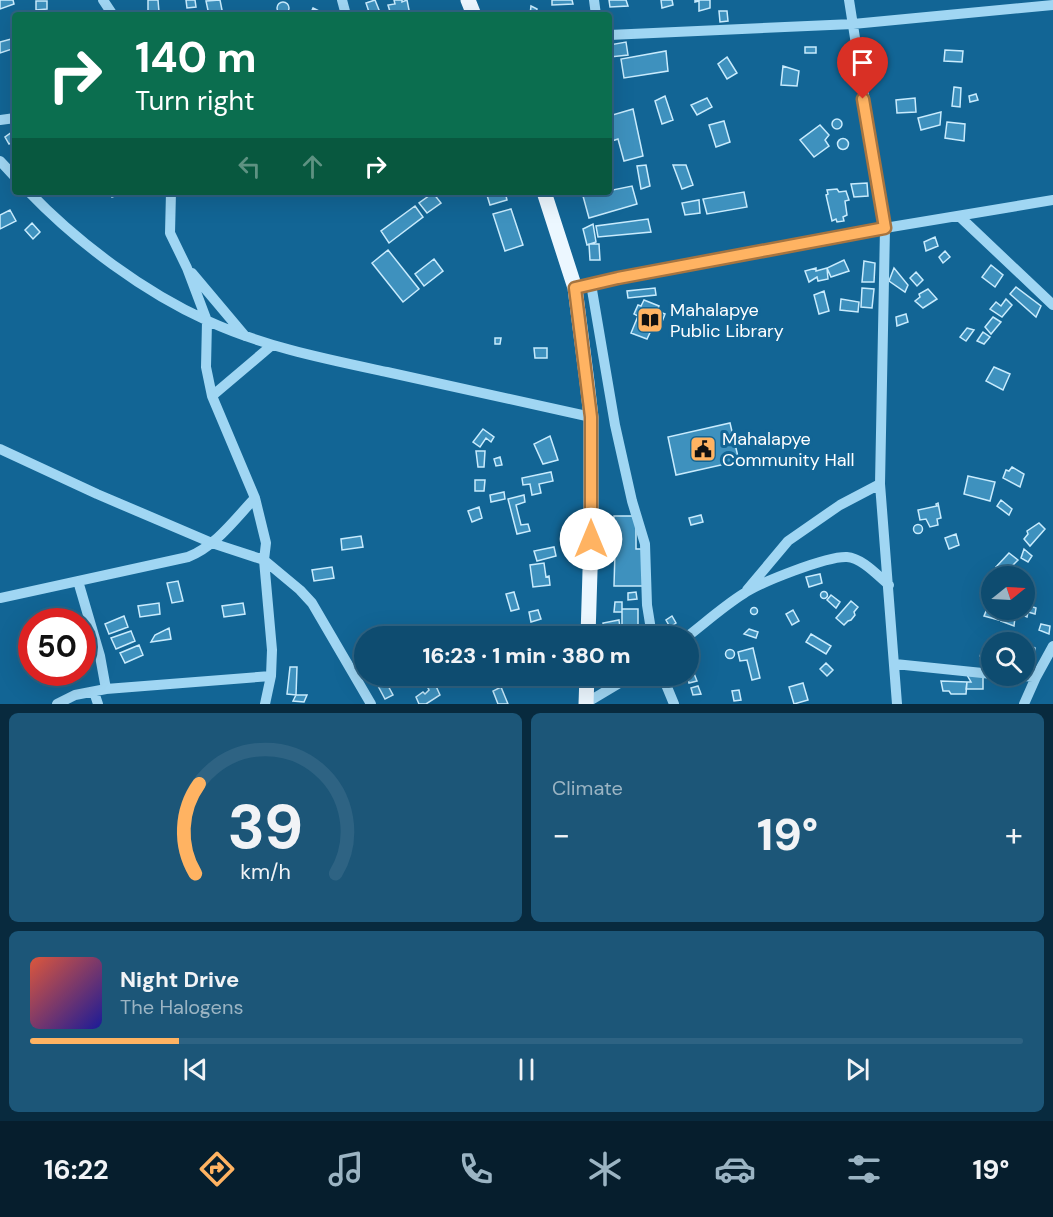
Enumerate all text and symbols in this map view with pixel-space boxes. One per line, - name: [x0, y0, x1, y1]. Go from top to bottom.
- text: 140 m: [135, 30, 257, 85]
- icon: right: [36, 36, 114, 114]
- pin: [837, 37, 888, 99]
- icon: arrive: [846, 46, 879, 79]
- text: Turn right: [135, 83, 255, 118]
- icon: left: [233, 150, 266, 183]
- icon: ahead: [296, 150, 329, 183]
- icon: right: [359, 150, 392, 183]
- place label: Mahalapye Public Library: [670, 298, 784, 343]
- library icon: Mahalapye Public Library: [635, 305, 665, 335]
- place label: Mahalapye Community Hall: [722, 427, 855, 472]
- public building icon: Mahalapye Community Hall: [688, 434, 718, 464]
- position arrow: [559, 507, 623, 571]
- north arrow: [981, 566, 1035, 620]
- map controls: [981, 566, 1035, 686]
- speed limit sign: 50: [18, 608, 96, 686]
- button: search: [981, 632, 1035, 686]
- text: 16:23 · 1 min · 380 m: [422, 641, 631, 670]
- text: Climate: [552, 775, 623, 801]
- text: 39: [228, 786, 303, 867]
- text: 19°: [757, 805, 818, 864]
- text: −: [552, 813, 570, 856]
- text: +: [1005, 813, 1023, 856]
- text: km/h: [240, 859, 291, 887]
- text: Night Drive: [120, 965, 239, 994]
- text: The Halogens: [120, 994, 243, 1020]
- icon: previous: [179, 1053, 212, 1086]
- icon: pause: [510, 1053, 543, 1086]
- icon: next: [841, 1053, 874, 1086]
- icon: directions: [196, 1148, 238, 1190]
- icon: music: [325, 1148, 367, 1190]
- icon: phone: [455, 1148, 497, 1190]
- icon: climate: [584, 1148, 626, 1190]
- icon: car: [714, 1148, 756, 1190]
- icon: filters: [843, 1148, 885, 1190]
- text: 16:22: [44, 1152, 109, 1187]
- text: 19°: [973, 1152, 1009, 1187]

